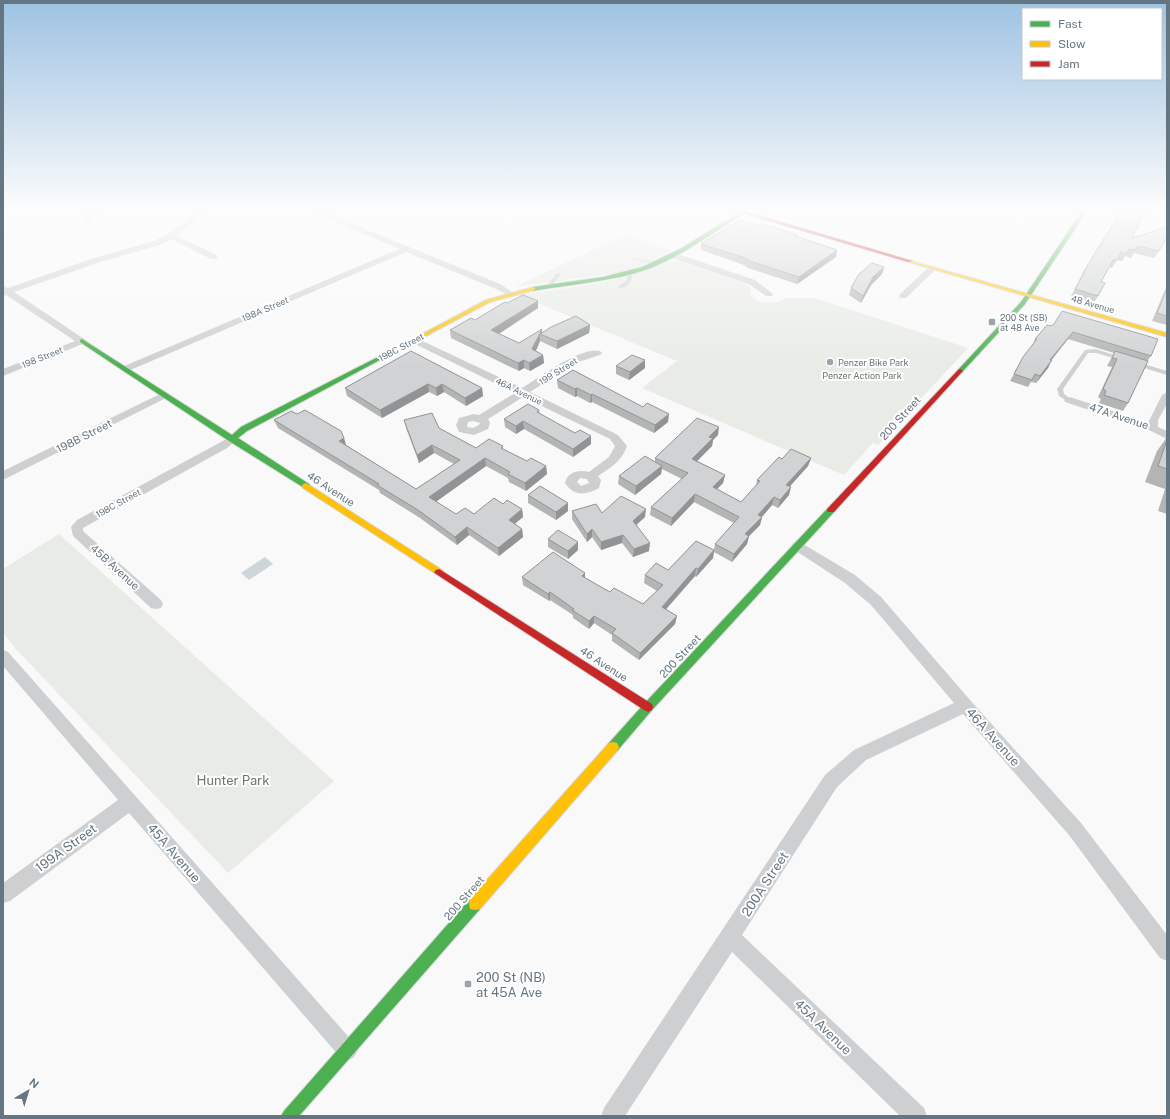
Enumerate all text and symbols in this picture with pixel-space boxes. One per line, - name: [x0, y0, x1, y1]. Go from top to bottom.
- legend: [1022, 8, 1162, 80]
- text: Fast: [1058, 17, 1083, 31]
- text: Slow: [1058, 37, 1086, 51]
- text: Jam: [1058, 57, 1080, 71]
- street label: 48 Avenue: [1070, 293, 1116, 315]
- street label: 198A Street: [240, 294, 291, 324]
- place label: 200 St (SB) at 48 Ave: [1000, 312, 1048, 333]
- marker: 200 St (SB) at 48 Ave: [987, 317, 997, 327]
- street label: 198C Street: [376, 330, 426, 364]
- street label: 198 Street: [20, 344, 65, 370]
- street label: 199 Street: [537, 355, 580, 387]
- marker: Penzer Bike Park: [825, 357, 835, 367]
- place label: Penzer Bike Park: [838, 357, 909, 368]
- park label: Penzer Action Park: [822, 370, 902, 381]
- street label: 46A Avenue: [494, 375, 544, 407]
- street label: 200 Street: [877, 394, 923, 442]
- street label: 47A Avenue: [1088, 401, 1150, 431]
- street label: 198B Street: [54, 417, 114, 455]
- street label: 46 Avenue: [305, 469, 357, 509]
- street label: 198C Street: [94, 486, 143, 520]
- street label: 45B Avenue: [88, 542, 142, 592]
- street label: 200 Street: [657, 632, 703, 680]
- street label: 46 Avenue: [578, 644, 630, 684]
- street label: 46A Avenue: [963, 705, 1023, 769]
- park label: Hunter Park: [196, 773, 270, 788]
- street label: 45A Avenue: [144, 820, 204, 886]
- street label: 199A Street: [33, 821, 99, 875]
- street label: 200A Street: [739, 849, 791, 919]
- street label: 200 Street: [442, 873, 486, 923]
- place label: 200 St (NB) at 45A Ave: [476, 970, 546, 1000]
- marker: 200 St (NB) at 45A Ave: [463, 979, 473, 989]
- street label: 45A Avenue: [791, 996, 855, 1058]
- north arrow: [8, 1071, 48, 1111]
- text: N: [27, 1076, 41, 1090]

